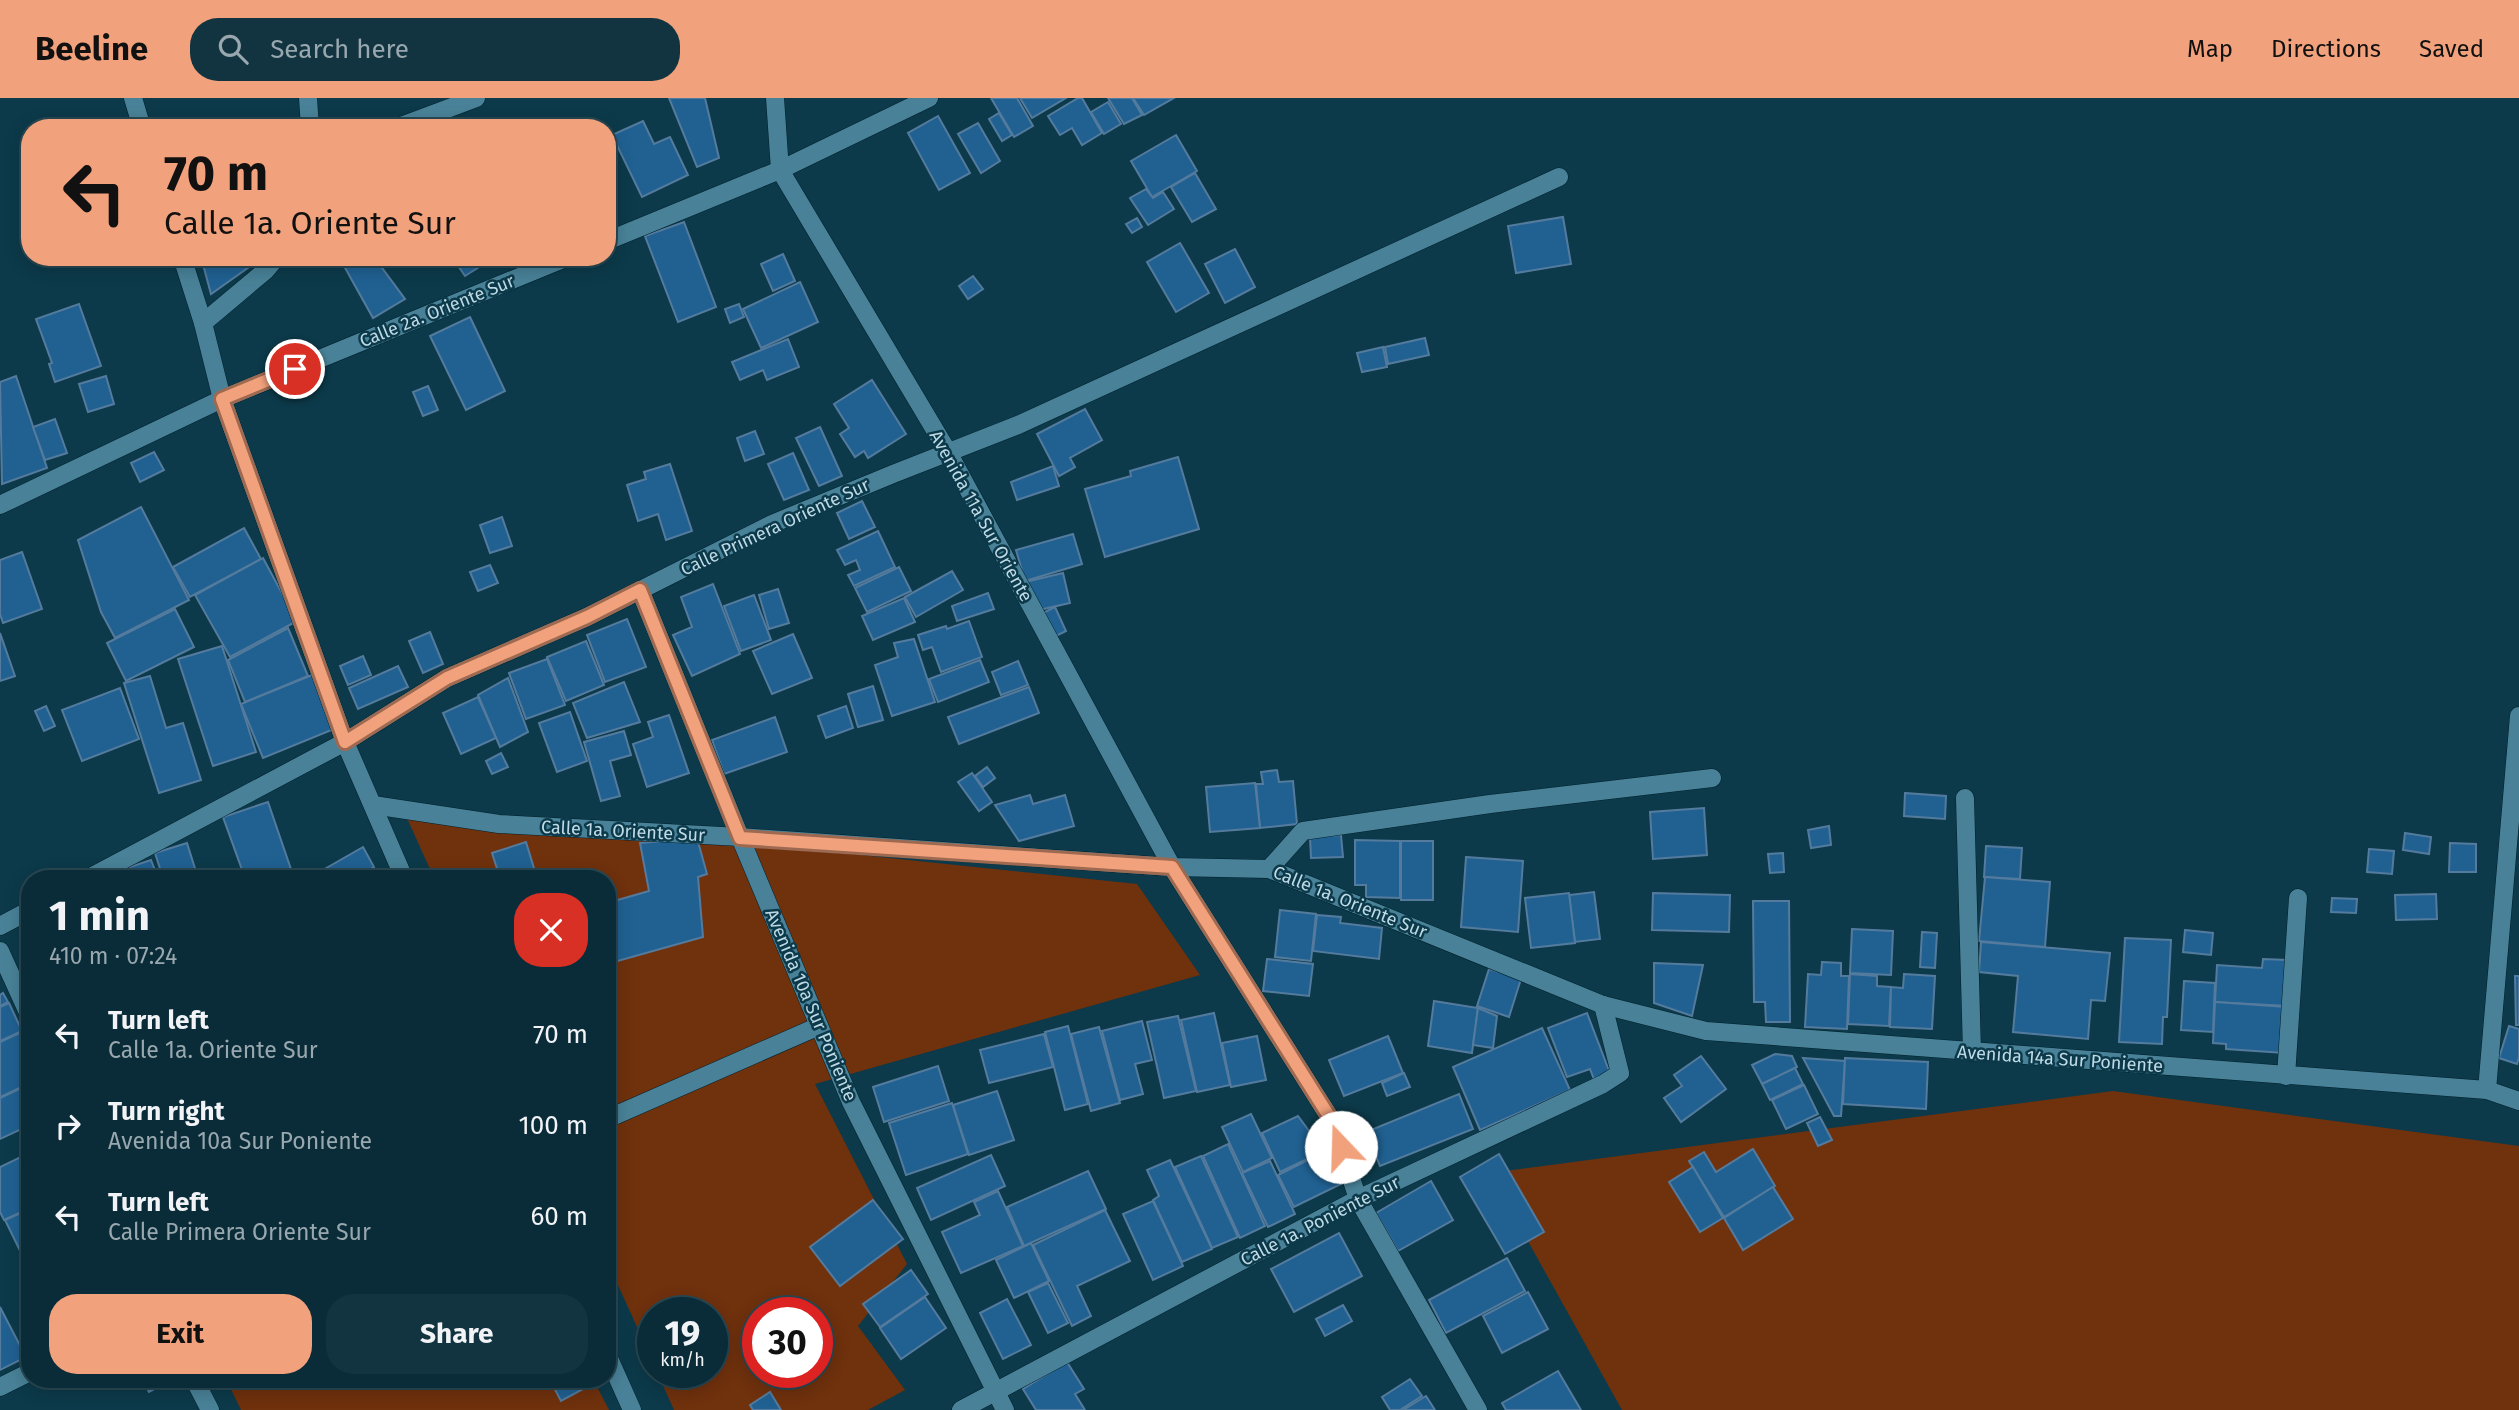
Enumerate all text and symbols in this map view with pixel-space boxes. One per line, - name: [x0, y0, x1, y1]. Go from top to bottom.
- search box: [190, 18, 680, 81]
- text: Beeline: [35, 29, 148, 69]
- icon: search: [214, 30, 252, 68]
- text: Search here: [270, 34, 409, 65]
- text: Map: [2187, 35, 2233, 63]
- text: Directions: [2271, 35, 2381, 63]
- text: Saved: [2419, 35, 2484, 63]
- text: 70 m: [164, 144, 268, 203]
- icon: left: [49, 147, 140, 238]
- text: Calle 1a. Oriente Sur: [164, 204, 456, 242]
- street label: Calle 2a. Oriente Sur: [356, 270, 518, 352]
- pin: [265, 339, 325, 399]
- icon: arrive: [276, 350, 314, 388]
- street label: Avenida 11a Sur Oriente: [925, 426, 1037, 606]
- street label: Calle Primera Oriente Sur: [677, 474, 873, 580]
- street label: Calle 1a. Oriente Sur: [540, 816, 706, 846]
- street label: Calle 1a. Oriente Sur: [1270, 861, 1430, 943]
- text: 1 min: [49, 891, 150, 941]
- button: close: [514, 893, 588, 967]
- street label: Avenida 10a Sur Poniente: [760, 906, 862, 1104]
- text: 410 m · 07:24: [49, 942, 177, 970]
- text: Turn left: [108, 1005, 209, 1036]
- icon: left: [49, 1016, 87, 1054]
- text: 70 m: [533, 1019, 588, 1050]
- text: Calle 1a. Oriente Sur: [108, 1036, 318, 1064]
- street label: Avenida 14a Sur Poniente: [1956, 1041, 2164, 1077]
- text: Turn right: [108, 1096, 225, 1127]
- icon: right: [49, 1107, 87, 1145]
- text: 100 m: [519, 1110, 588, 1141]
- position arrow: [1304, 1110, 1378, 1184]
- text: Avenida 10a Sur Poniente: [108, 1127, 372, 1155]
- street label: Calle 1a. Poniente Sur: [1237, 1171, 1403, 1271]
- text: Turn left: [108, 1187, 209, 1218]
- icon: left: [49, 1198, 87, 1236]
- text: 60 m: [530, 1201, 588, 1232]
- text: Calle Primera Oriente Sur: [108, 1218, 371, 1246]
- button: Exit: [49, 1294, 312, 1374]
- button: Share: [326, 1294, 588, 1374]
- speed limit sign: 30: [742, 1297, 833, 1388]
- text: 19: [665, 1312, 700, 1354]
- text: km/h: [660, 1349, 705, 1371]

